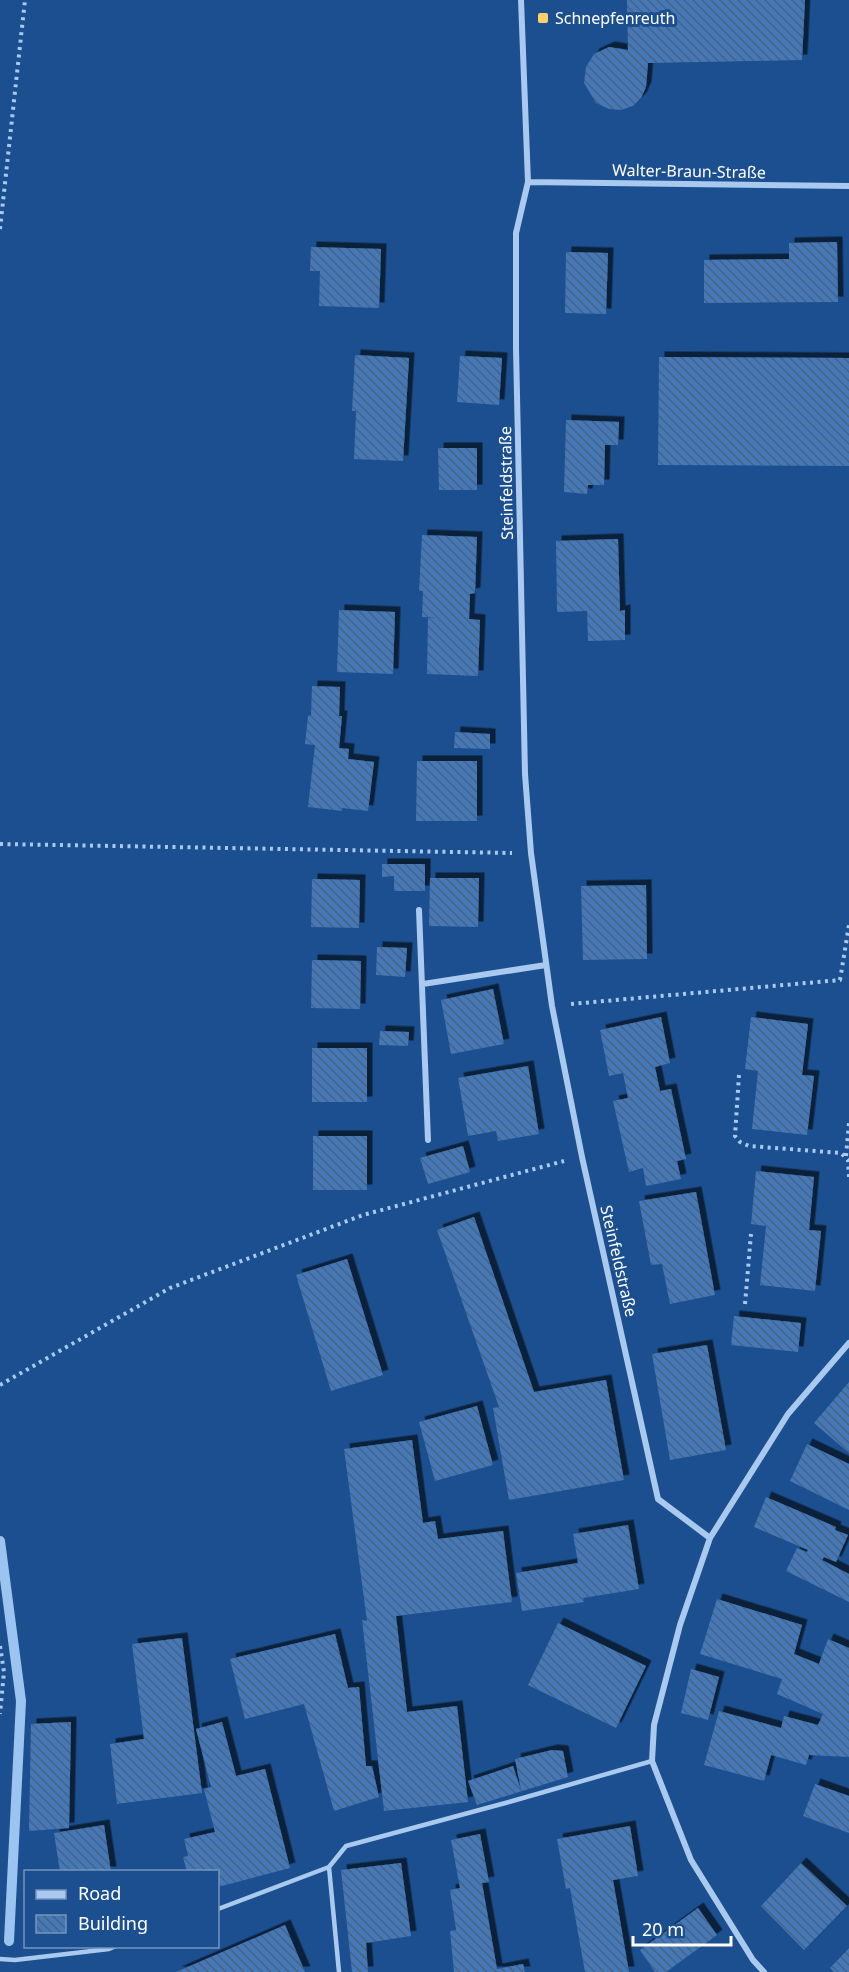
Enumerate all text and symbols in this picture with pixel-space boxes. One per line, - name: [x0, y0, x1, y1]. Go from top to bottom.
- place label: Schnepfenreuth: [555, 7, 675, 29]
- marker: Schnepfenreuth: [536, 11, 550, 25]
- street label: Walter-Braun-Straße: [612, 159, 766, 183]
- street label: Steinfeldstraße: [494, 426, 518, 540]
- street label: Steinfeldstraße: [595, 1203, 643, 1319]
- legend: [24, 1870, 219, 1948]
- text: Road: [78, 1881, 121, 1905]
- scale bar: [633, 1909, 730, 1947]
- text: Building: [78, 1911, 148, 1935]
- text: 20 m: [642, 1917, 684, 1941]

